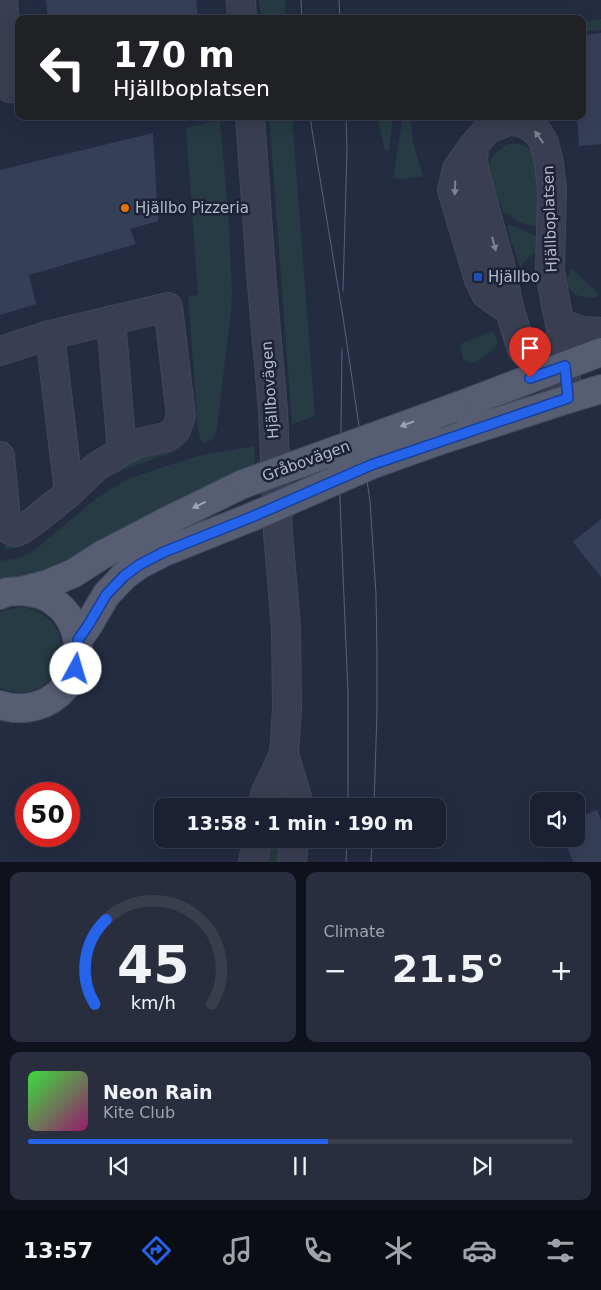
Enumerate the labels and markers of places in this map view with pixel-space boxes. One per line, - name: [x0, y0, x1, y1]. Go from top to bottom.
- place label: Hjällbo Pizzeria: [135, 199, 249, 217]
- marker: Hjällbo Pizzeria: [119, 202, 131, 214]
- place label: Hjällbo: [488, 268, 540, 286]
- marker: Hjällbo: [472, 271, 484, 283]
- pin: [509, 327, 551, 378]

